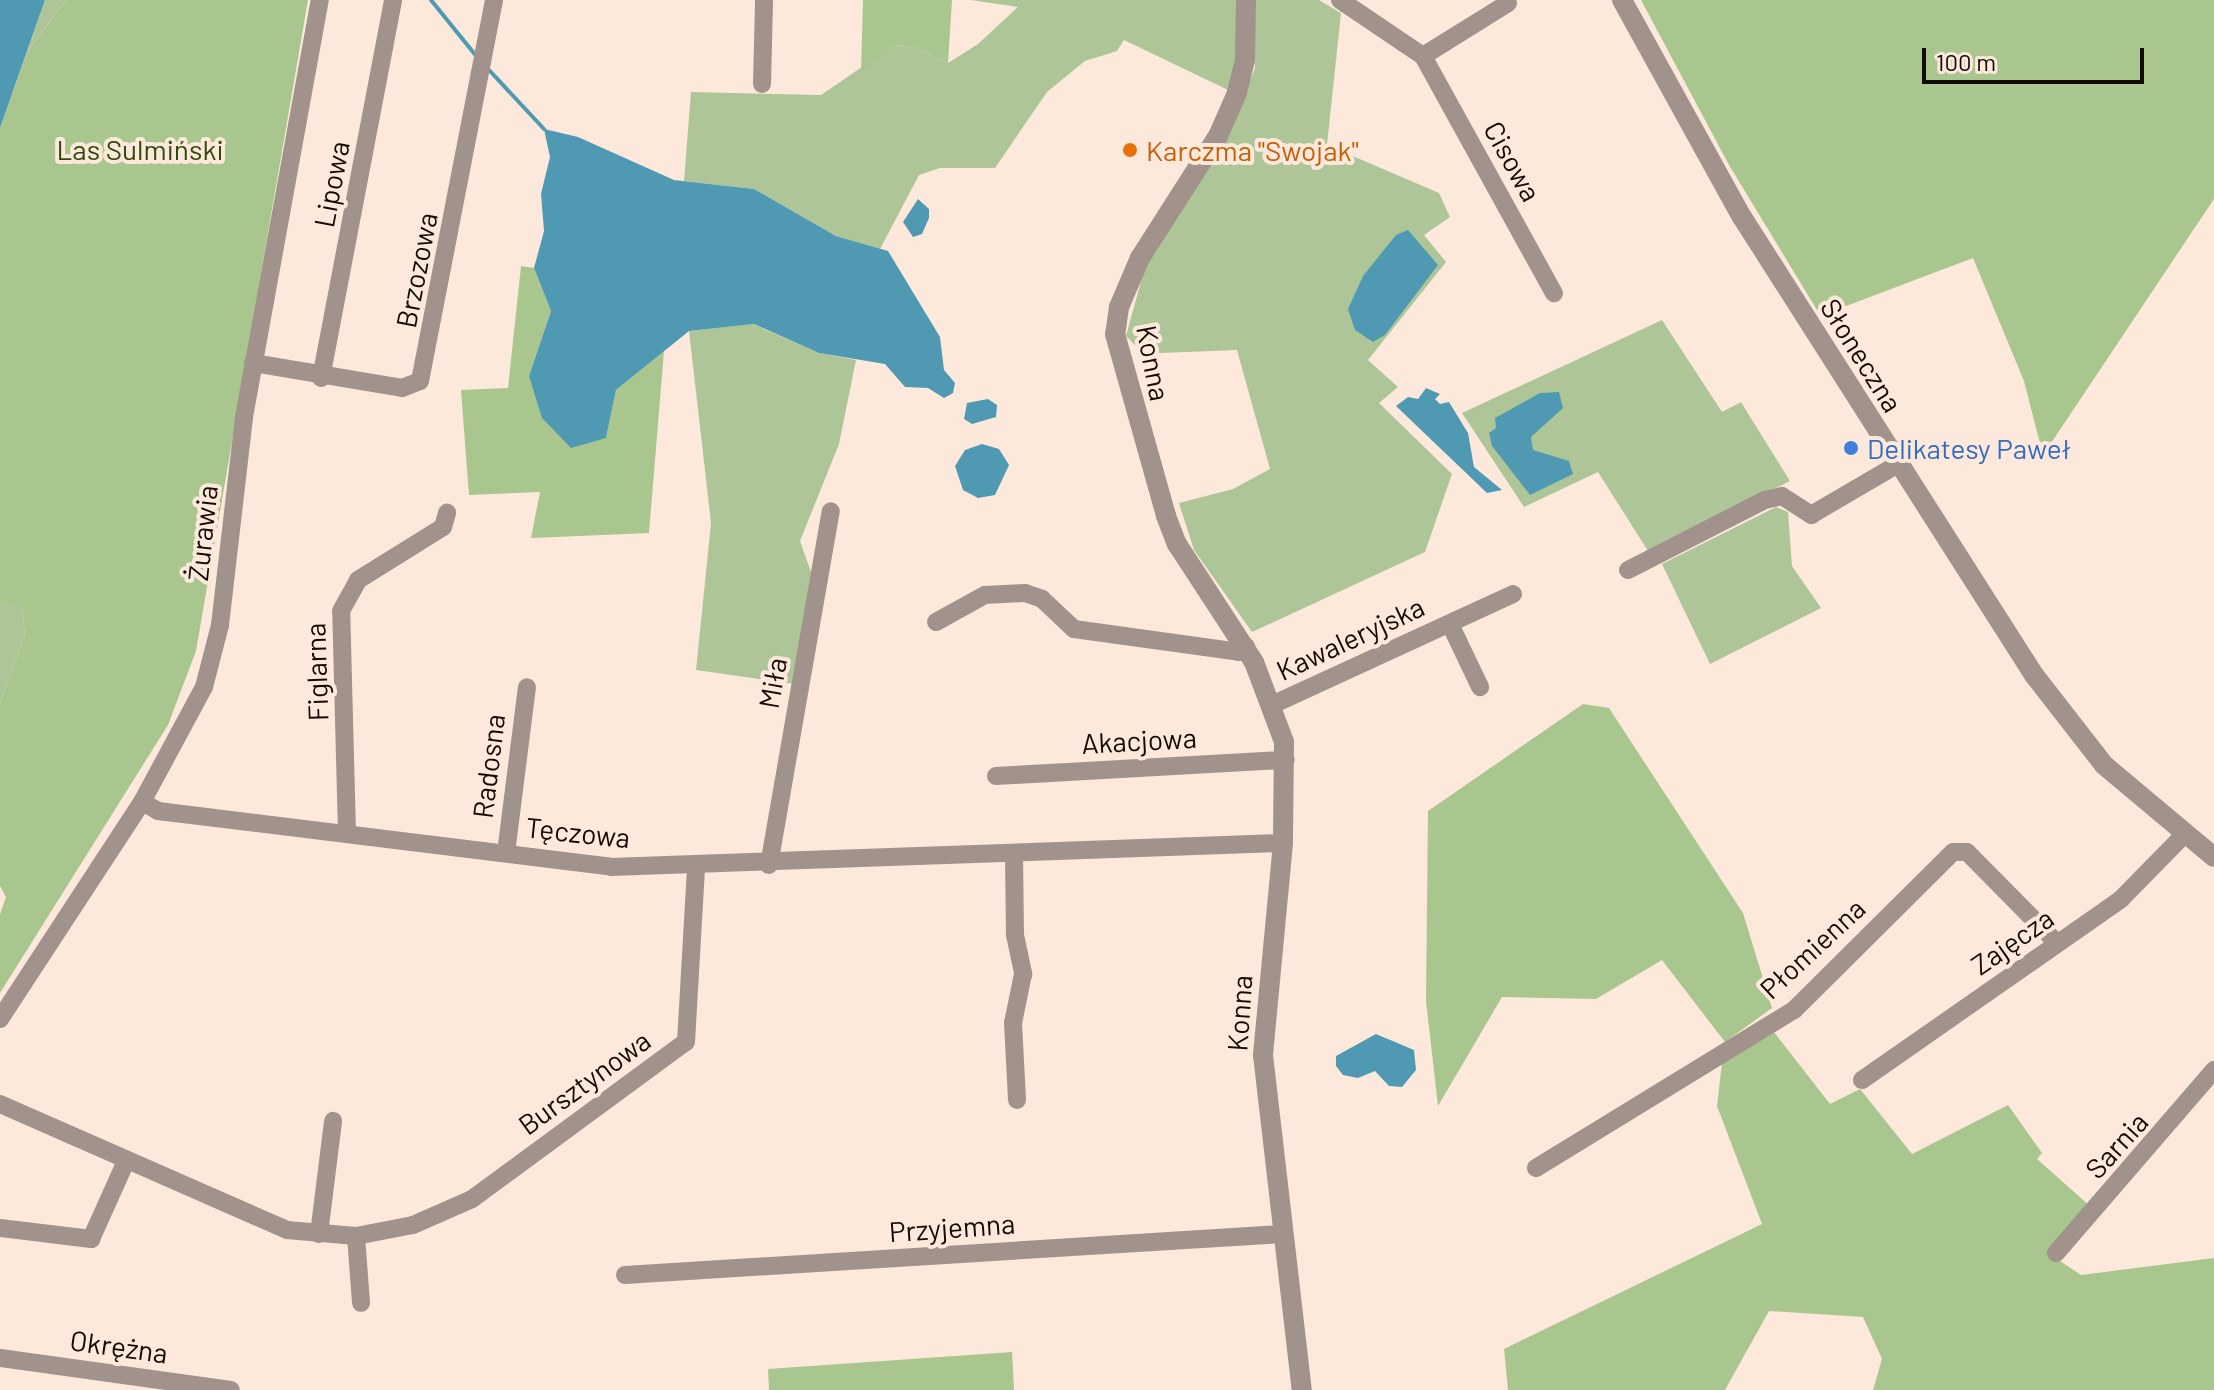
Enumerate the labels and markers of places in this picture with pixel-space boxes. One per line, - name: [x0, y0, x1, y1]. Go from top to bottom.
- place label: Karczma "Swojak": [1146, 133, 1359, 167]
- marker: Karczma "Swojak": [1121, 141, 1139, 159]
- place label: Delikatesy Paweł: [1867, 431, 2071, 465]
- marker: Delikatesy Paweł: [1842, 439, 1860, 457]

